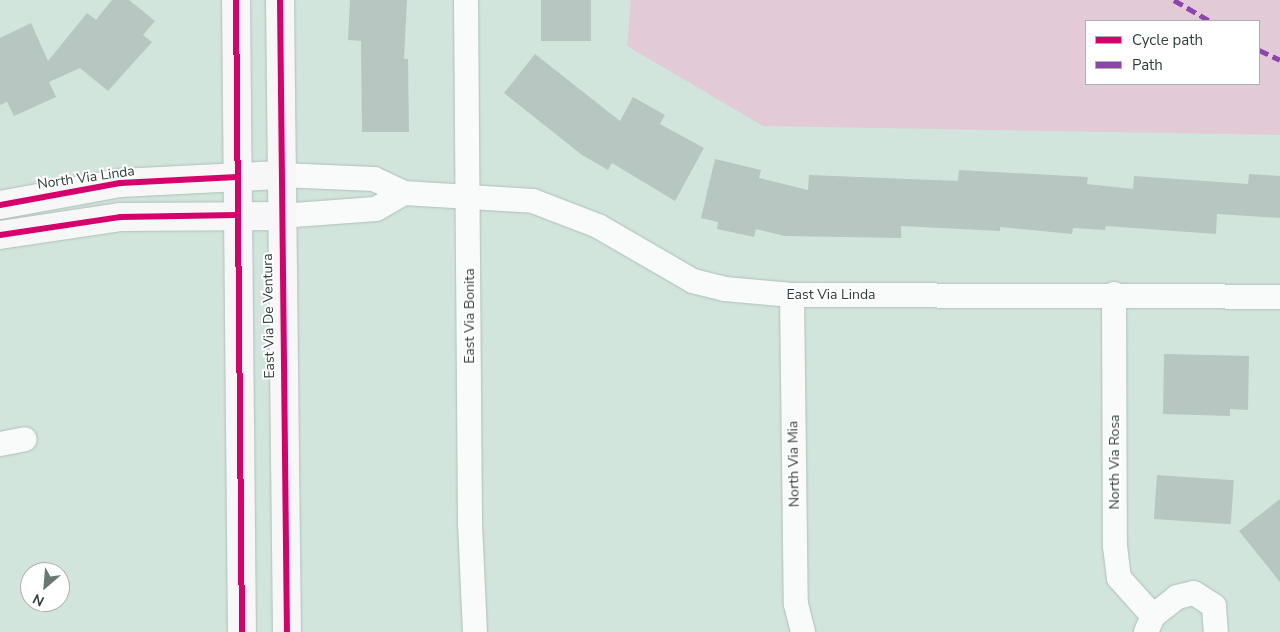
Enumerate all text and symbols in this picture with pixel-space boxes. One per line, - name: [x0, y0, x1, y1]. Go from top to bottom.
- legend: [1085, 20, 1260, 85]
- text: Cycle path: [1132, 30, 1203, 50]
- text: Path: [1132, 55, 1163, 75]
- street label: North Via Linda: [36, 163, 136, 193]
- street label: East Via De Ventura: [260, 253, 278, 379]
- street label: East Via Bonita: [462, 268, 478, 364]
- street label: East Via Linda: [787, 287, 875, 303]
- street label: North Via Rosa: [1107, 414, 1123, 510]
- street label: North Via Mia: [785, 421, 803, 507]
- north arrow: [20, 562, 70, 612]
- text: N: [29, 589, 47, 611]

